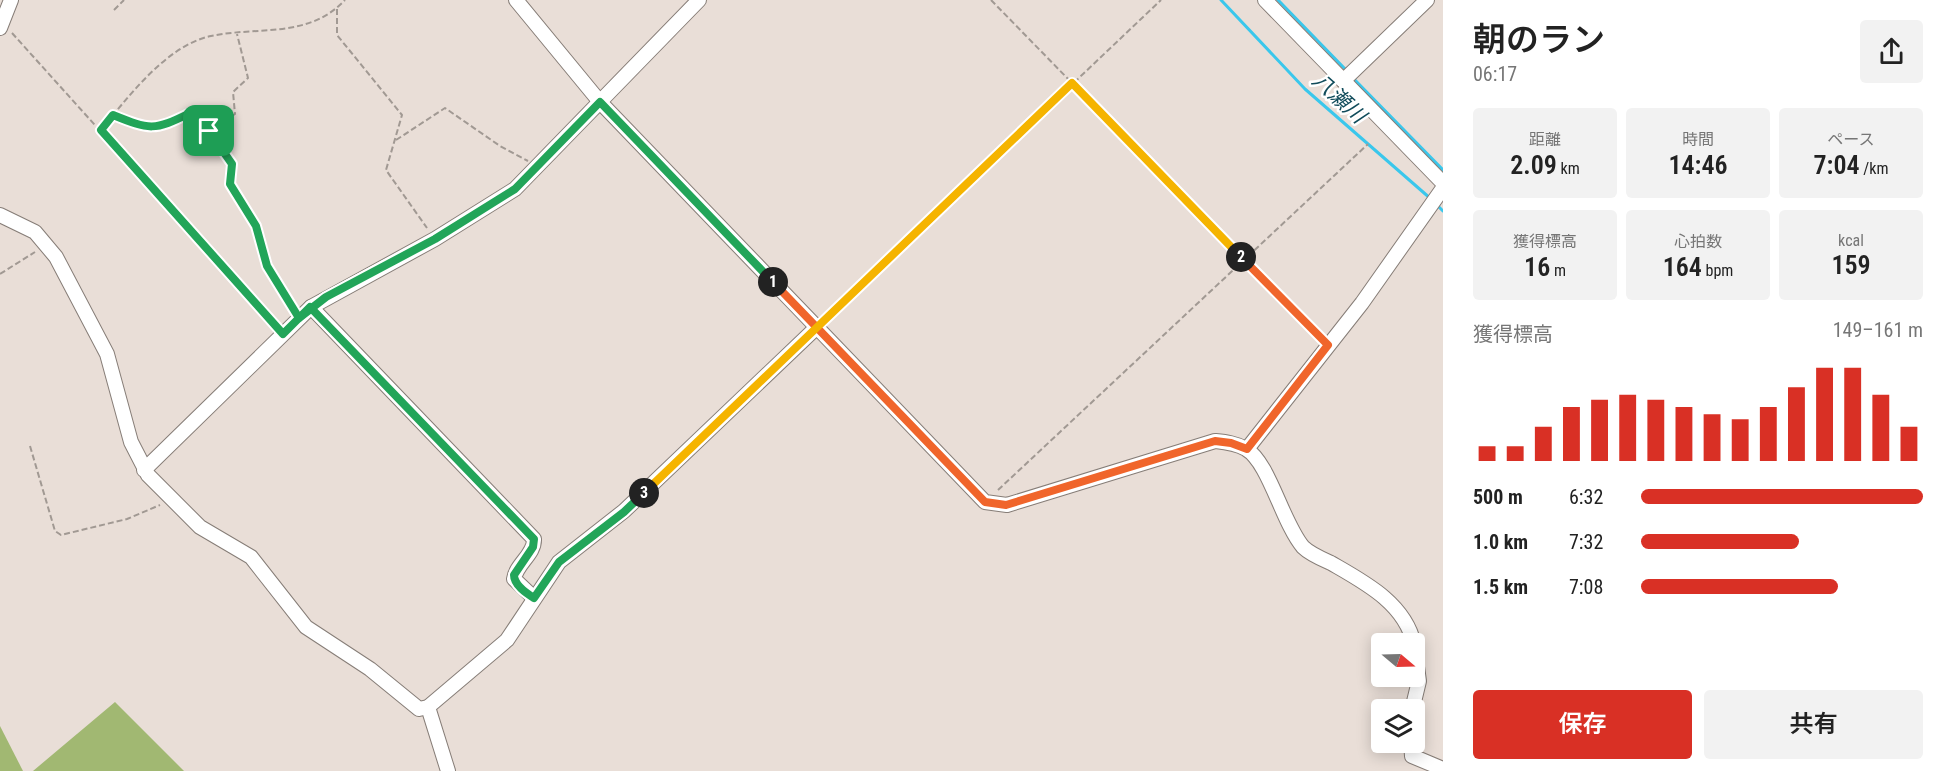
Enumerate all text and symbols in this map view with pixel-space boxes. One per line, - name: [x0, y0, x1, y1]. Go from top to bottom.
- text: 朝のラン: [1473, 20, 1605, 59]
- button: share: [1860, 20, 1923, 83]
- text: 06:17: [1473, 62, 1517, 86]
- water label: 八瀬川: [1308, 68, 1372, 129]
- pin: [183, 105, 234, 156]
- icon: arrive: [192, 114, 225, 147]
- text: 距離: [1529, 130, 1561, 149]
- text: 時間: [1682, 130, 1714, 149]
- text: ペース: [1827, 130, 1875, 149]
- text: 2.09: [1510, 150, 1557, 180]
- text: 14:46: [1668, 150, 1728, 180]
- text: 7:04: [1814, 150, 1860, 180]
- text: km: [1557, 159, 1580, 178]
- text: /km: [1860, 159, 1888, 178]
- text: kcal: [1838, 231, 1864, 250]
- text: 獲得標高: [1513, 232, 1577, 251]
- text: 心拍数: [1674, 232, 1722, 251]
- pin: 2: [1226, 242, 1256, 272]
- text: 2: [1237, 247, 1245, 266]
- text: 159: [1831, 250, 1871, 280]
- text: 16: [1524, 252, 1550, 282]
- text: 164: [1663, 252, 1702, 282]
- text: m: [1550, 261, 1566, 280]
- text: bpm: [1702, 261, 1733, 280]
- pin: 1: [758, 267, 788, 297]
- text: 1: [769, 272, 777, 291]
- text: 149–161 m: [1833, 318, 1923, 342]
- text: 獲得標高: [1473, 322, 1553, 346]
- pin: 3: [629, 478, 659, 508]
- text: 3: [640, 483, 648, 502]
- text: 500 m: [1473, 485, 1523, 509]
- text: 6:32: [1569, 485, 1603, 509]
- text: 1.0 km: [1473, 530, 1528, 554]
- text: 7:32: [1569, 530, 1603, 554]
- text: 1.5 km: [1473, 575, 1528, 599]
- text: 7:08: [1569, 575, 1603, 599]
- north arrow: [1371, 633, 1425, 687]
- map controls: [1371, 633, 1425, 753]
- button: 保存: [1473, 690, 1692, 759]
- button: 共有: [1704, 690, 1923, 759]
- button: layers: [1371, 699, 1425, 753]

